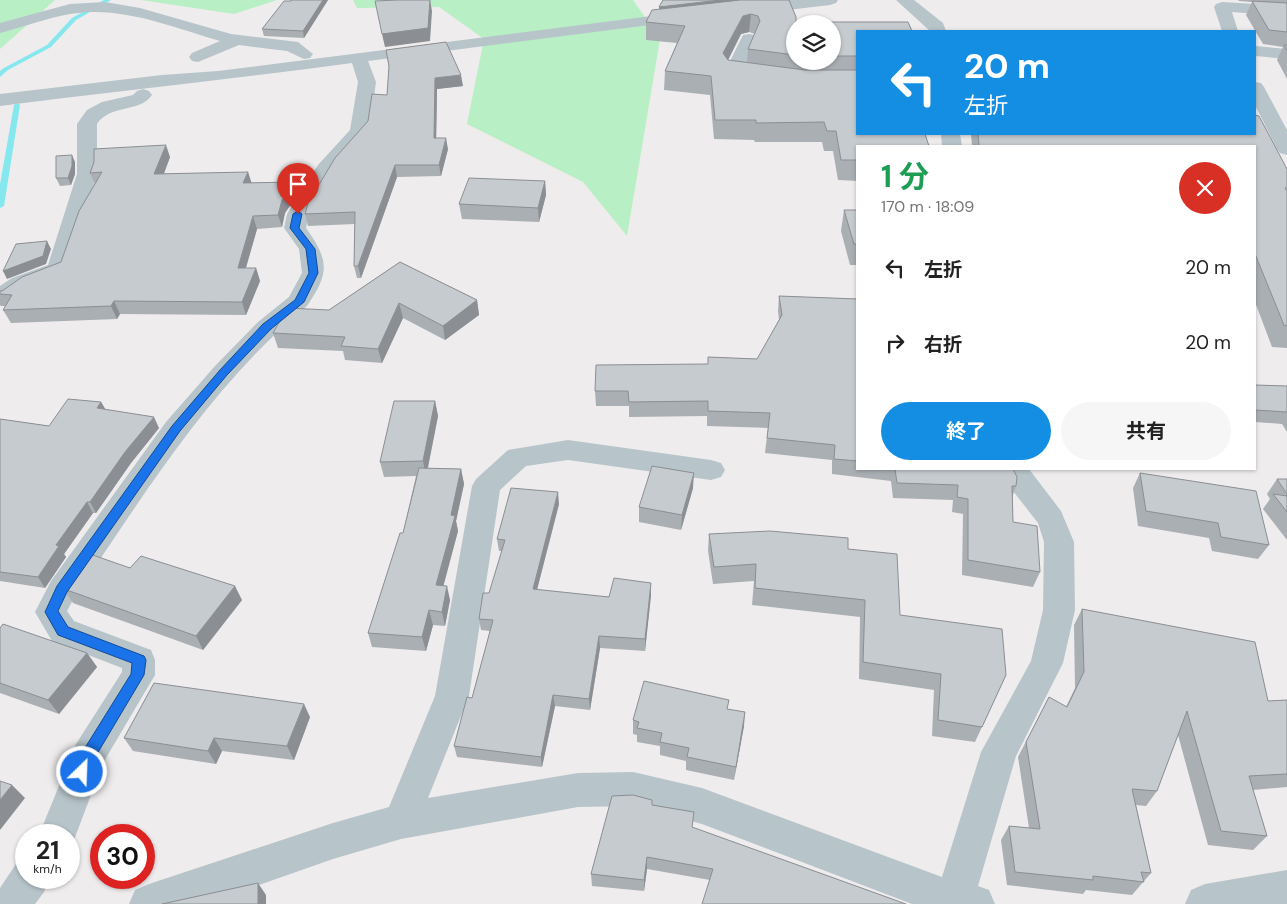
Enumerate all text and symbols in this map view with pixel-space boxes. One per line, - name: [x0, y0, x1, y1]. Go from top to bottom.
- map controls: [786, 15, 841, 70]
- button: layers: [786, 15, 841, 70]
- text: 20 m: [964, 43, 1050, 89]
- icon: left: [881, 50, 946, 115]
- text: 左折: [964, 91, 1008, 120]
- text: 1 分: [881, 157, 929, 196]
- button: close: [1179, 162, 1231, 214]
- pin: [277, 163, 319, 214]
- icon: arrive: [284, 170, 312, 198]
- text: 170 m · 18:09: [881, 196, 974, 217]
- icon: left: [881, 254, 909, 282]
- text: 20 m: [1185, 255, 1231, 280]
- text: 左折: [924, 257, 962, 282]
- icon: right: [881, 329, 909, 357]
- text: 20 m: [1185, 330, 1231, 355]
- text: 右折: [924, 332, 962, 357]
- button: 終了: [881, 402, 1051, 460]
- button: 共有: [1061, 402, 1231, 460]
- position arrow: [55, 745, 107, 797]
- speed limit sign: 30: [90, 824, 155, 889]
- text: 21: [36, 834, 59, 867]
- text: km/h: [33, 861, 62, 877]

